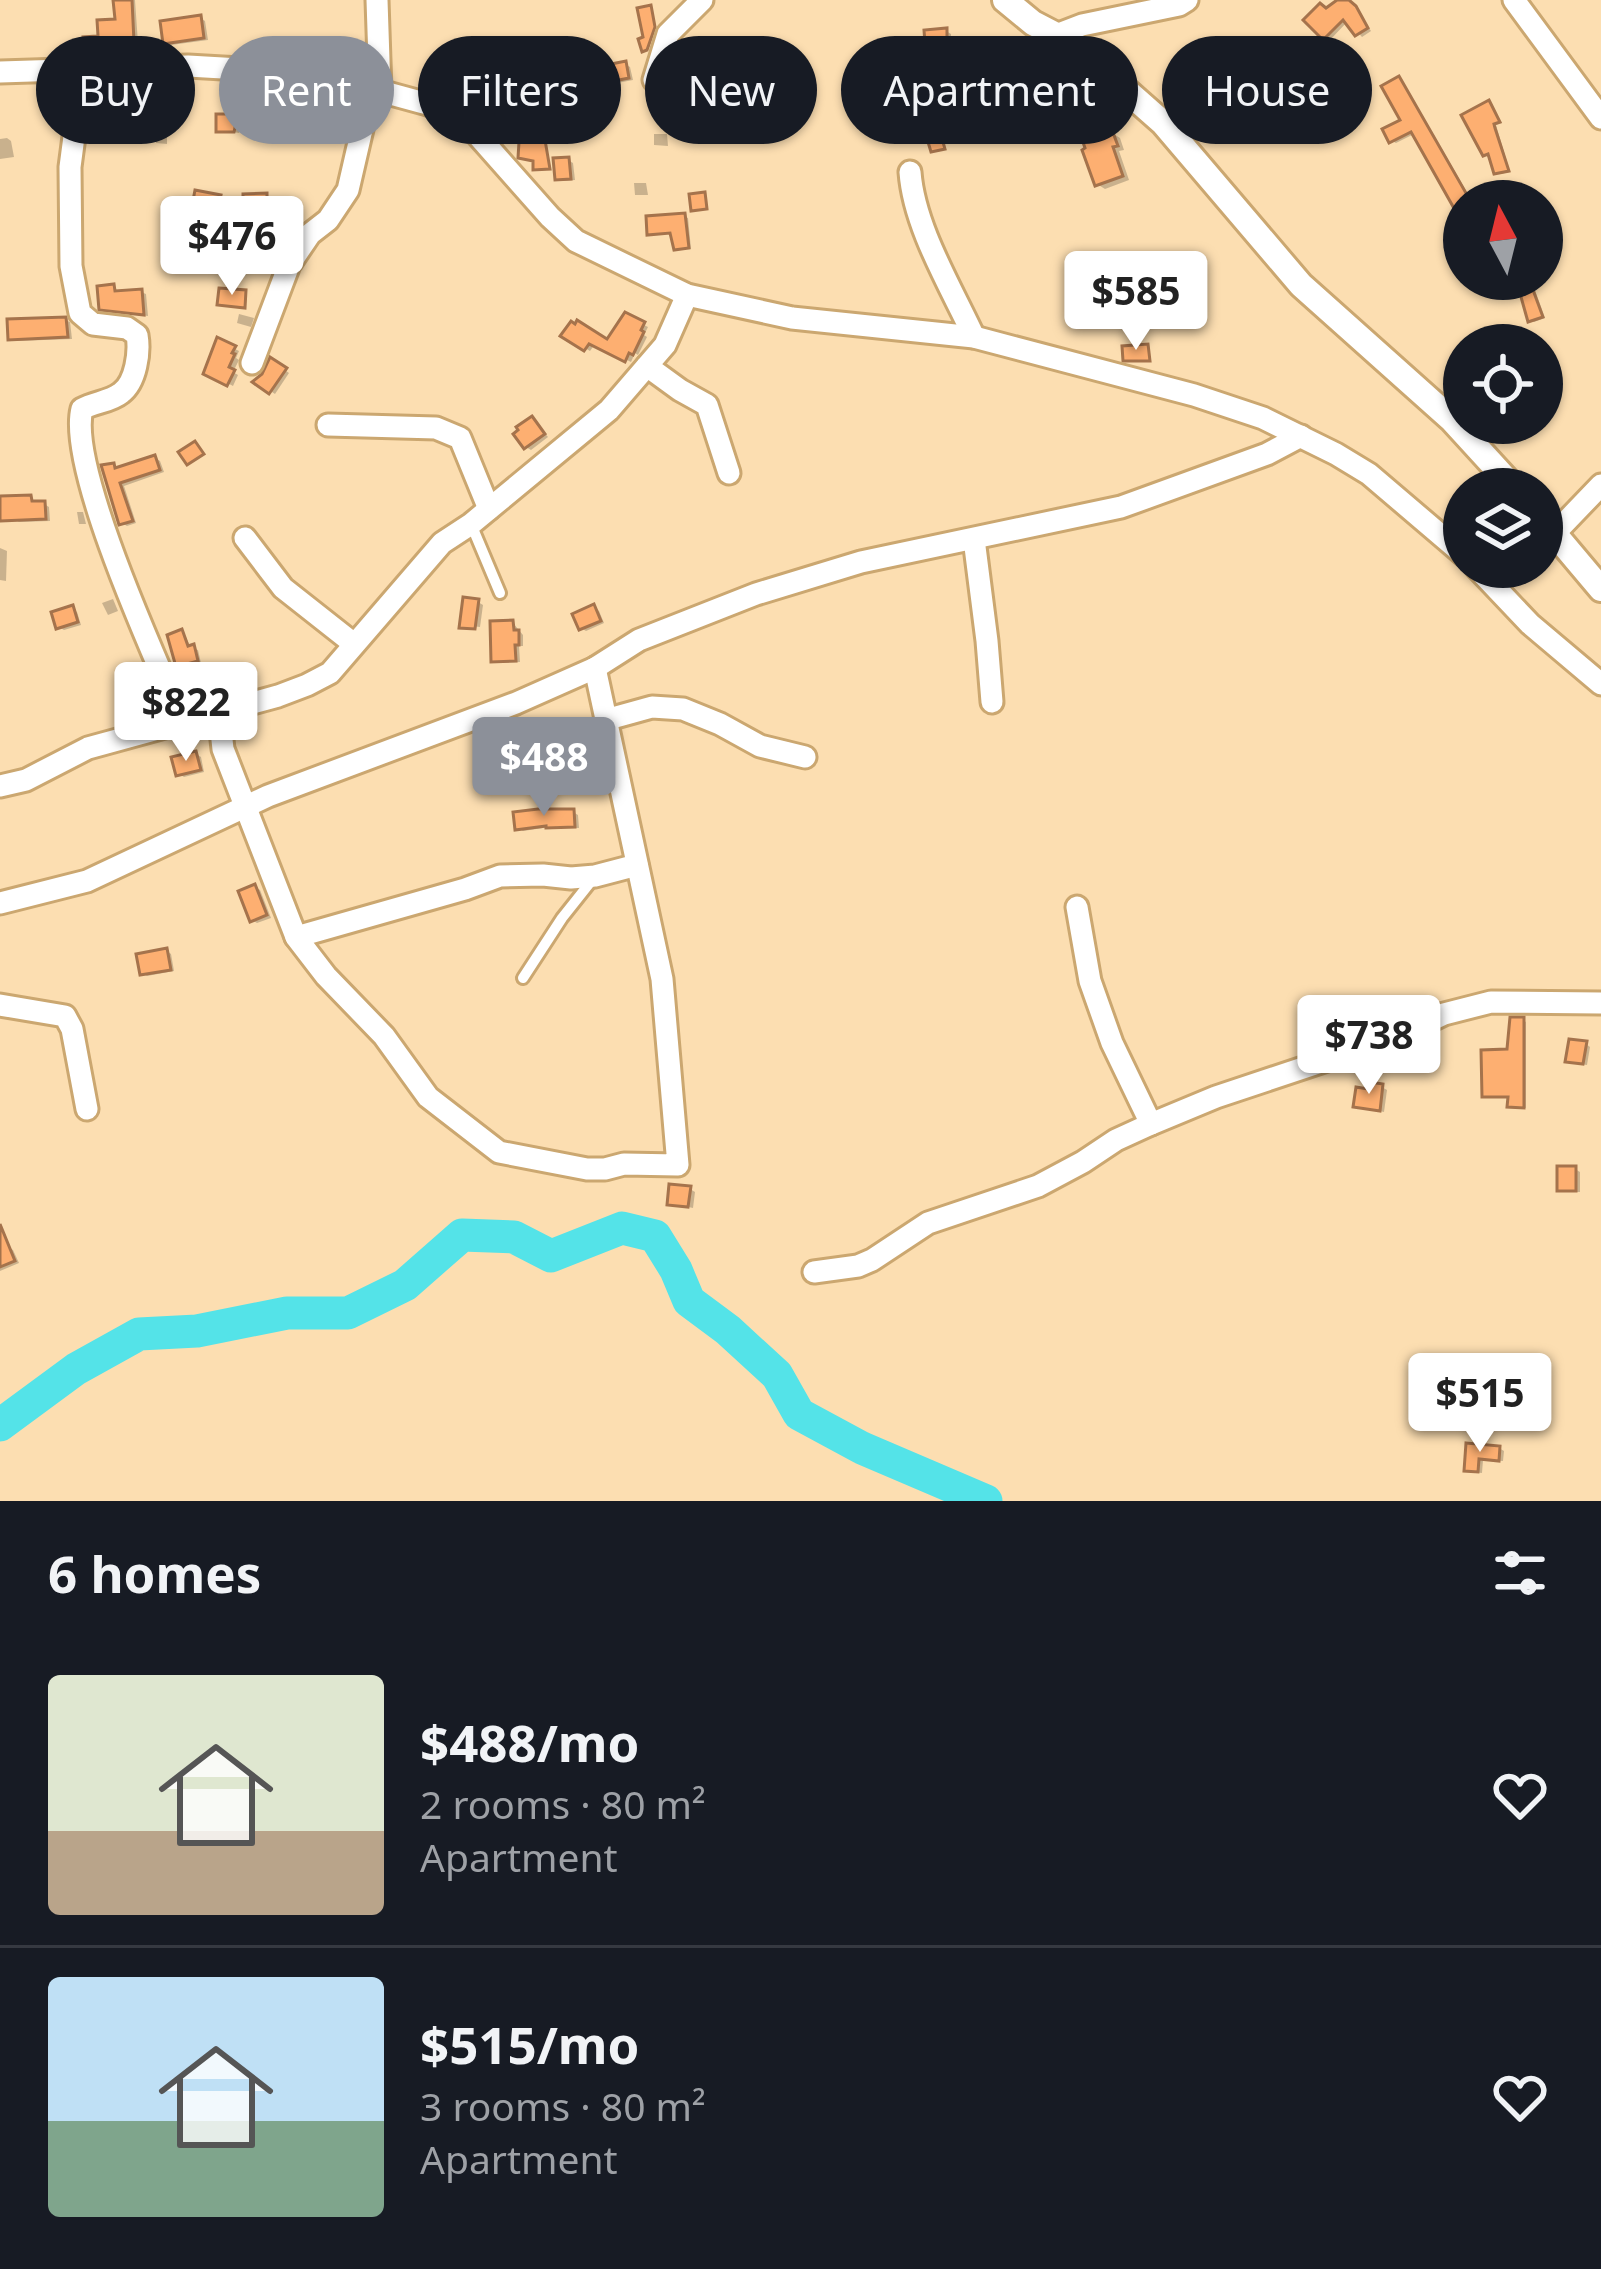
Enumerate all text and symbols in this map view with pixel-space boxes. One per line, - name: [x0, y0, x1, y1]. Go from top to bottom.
- chip: Buy: [36, 36, 195, 144]
- chip: Rent: [219, 36, 394, 144]
- chip: Filters: [418, 36, 621, 144]
- chip: New: [645, 36, 817, 144]
- chip: Apartment: [841, 36, 1138, 144]
- chip: House: [1162, 36, 1372, 144]
- north arrow: [1443, 180, 1563, 300]
- map controls: [1443, 180, 1563, 588]
- pin: $476: [161, 196, 303, 298]
- text: $476: [187, 208, 277, 261]
- pin: $585: [1065, 251, 1207, 353]
- text: $585: [1091, 263, 1181, 316]
- button: locate: [1443, 324, 1563, 444]
- button: layers: [1443, 468, 1563, 588]
- pin: $822: [115, 662, 257, 764]
- text: $822: [141, 674, 231, 727]
- pin: $488: [473, 717, 615, 819]
- text: $488: [499, 729, 589, 782]
- pin: $738: [1298, 995, 1440, 1097]
- text: $738: [1324, 1007, 1414, 1060]
- pin: $515: [1409, 1353, 1551, 1455]
- text: $515: [1435, 1365, 1525, 1418]
- text: 6 homes: [48, 1538, 261, 1608]
- icon: filters: [1487, 1540, 1553, 1606]
- text: $488/mo: [420, 1707, 639, 1777]
- icon: home: [144, 1723, 288, 1867]
- icon: heart: [1487, 1762, 1553, 1828]
- text: 2 rooms · 80 m²: [420, 1777, 706, 1830]
- text: Apartment: [420, 1830, 618, 1883]
- text: $515/mo: [420, 2009, 639, 2079]
- icon: home: [144, 2025, 288, 2169]
- icon: heart: [1487, 2064, 1553, 2130]
- text: 3 rooms · 80 m²: [420, 2079, 706, 2132]
- text: Apartment: [420, 2132, 618, 2185]

